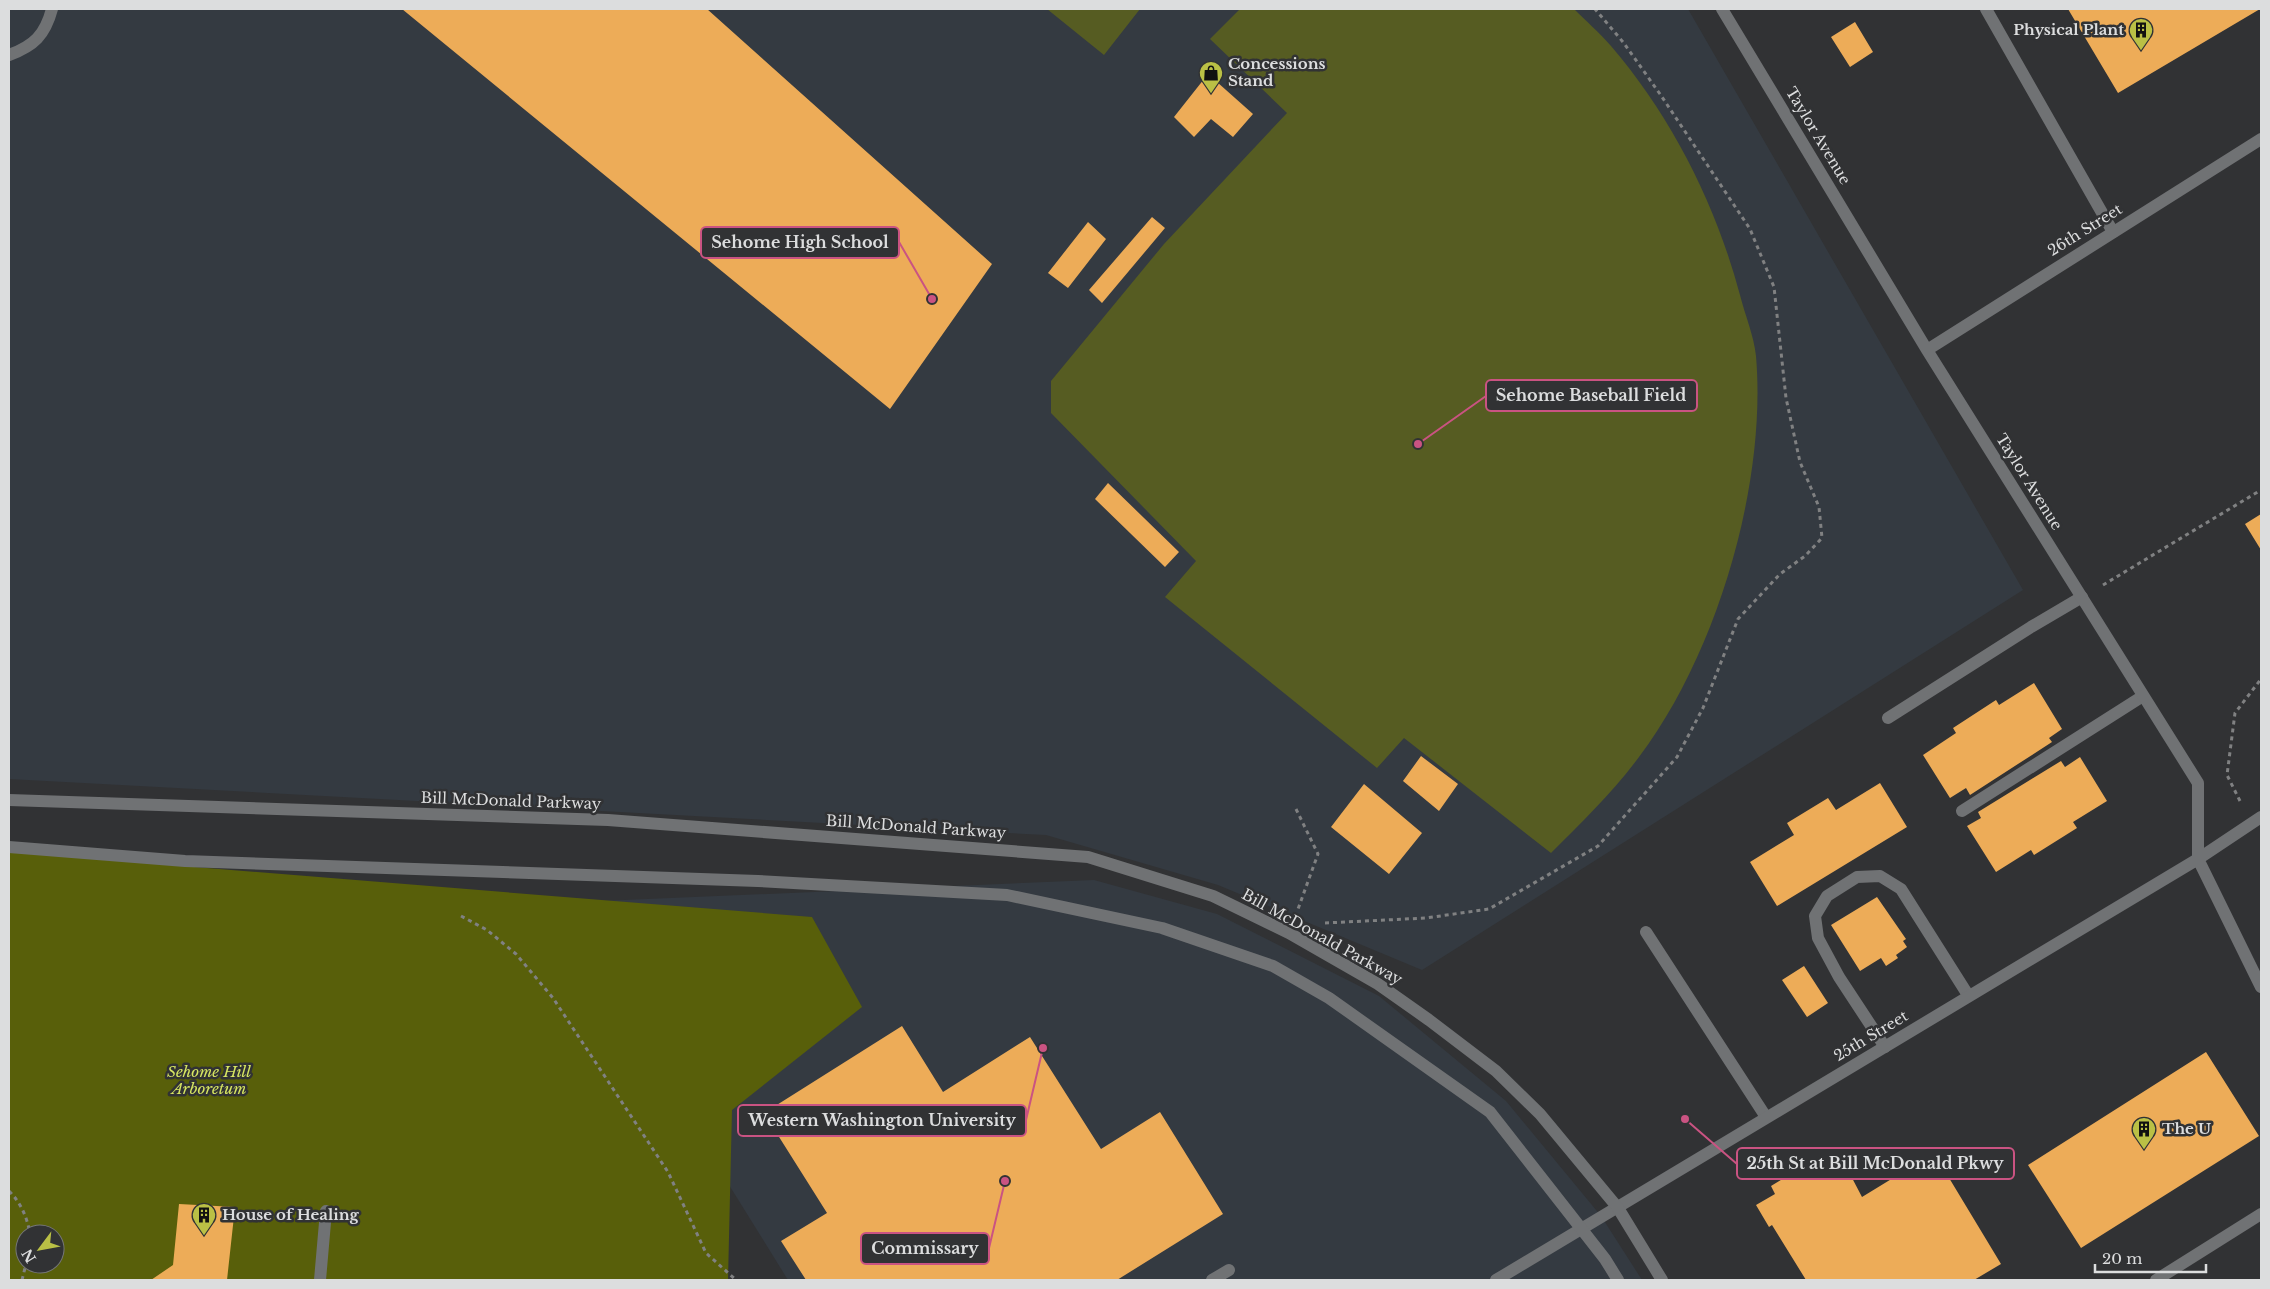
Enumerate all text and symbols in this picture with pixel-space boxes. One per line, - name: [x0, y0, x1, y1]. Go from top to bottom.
- building icon: Physical Plant: [2128, 17, 2154, 51]
- place label: Physical Plant: [2013, 20, 2124, 39]
- place label: Concessions Stand: [1228, 54, 1326, 90]
- shop icon: Concessions Stand: [1198, 60, 1224, 94]
- street label: Taylor Avenue: [1782, 84, 1855, 188]
- street label: 26th Street: [2044, 199, 2126, 260]
- callout: Sehome High School: [701, 227, 899, 258]
- text: Sehome High School: [711, 232, 889, 252]
- callout: Sehome Baseball Field: [1486, 380, 1697, 411]
- text: Sehome Baseball Field: [1496, 385, 1686, 405]
- street label: Taylor Avenue: [1992, 430, 2067, 534]
- street label: Bill McDonald Parkway: [420, 788, 602, 813]
- street label: Bill McDonald Parkway: [825, 811, 1007, 842]
- street label: Bill McDonald Parkway: [1239, 884, 1406, 989]
- street label: 25th Street: [1830, 1006, 1912, 1065]
- park label: Sehome Hill Arboretum: [167, 1062, 251, 1098]
- callout: Western Washington University: [738, 1105, 1026, 1136]
- text: Western Washington University: [747, 1110, 1016, 1130]
- building icon: The U: [2131, 1116, 2157, 1150]
- place label: The U: [2162, 1119, 2212, 1138]
- callout: 25th St at Bill McDonald Pkwy: [1737, 1148, 2014, 1179]
- text: 25th St at Bill McDonald Pkwy: [1746, 1153, 2004, 1173]
- building icon: House of Healing: [191, 1202, 217, 1236]
- place label: House of Healing: [222, 1205, 360, 1224]
- north arrow: [15, 1224, 65, 1274]
- callout: Commissary: [861, 1233, 989, 1264]
- text: Commissary: [871, 1238, 979, 1258]
- scale bar: [2095, 1242, 2206, 1274]
- text: N: [18, 1246, 40, 1266]
- text: 20 m: [2102, 1249, 2142, 1268]

